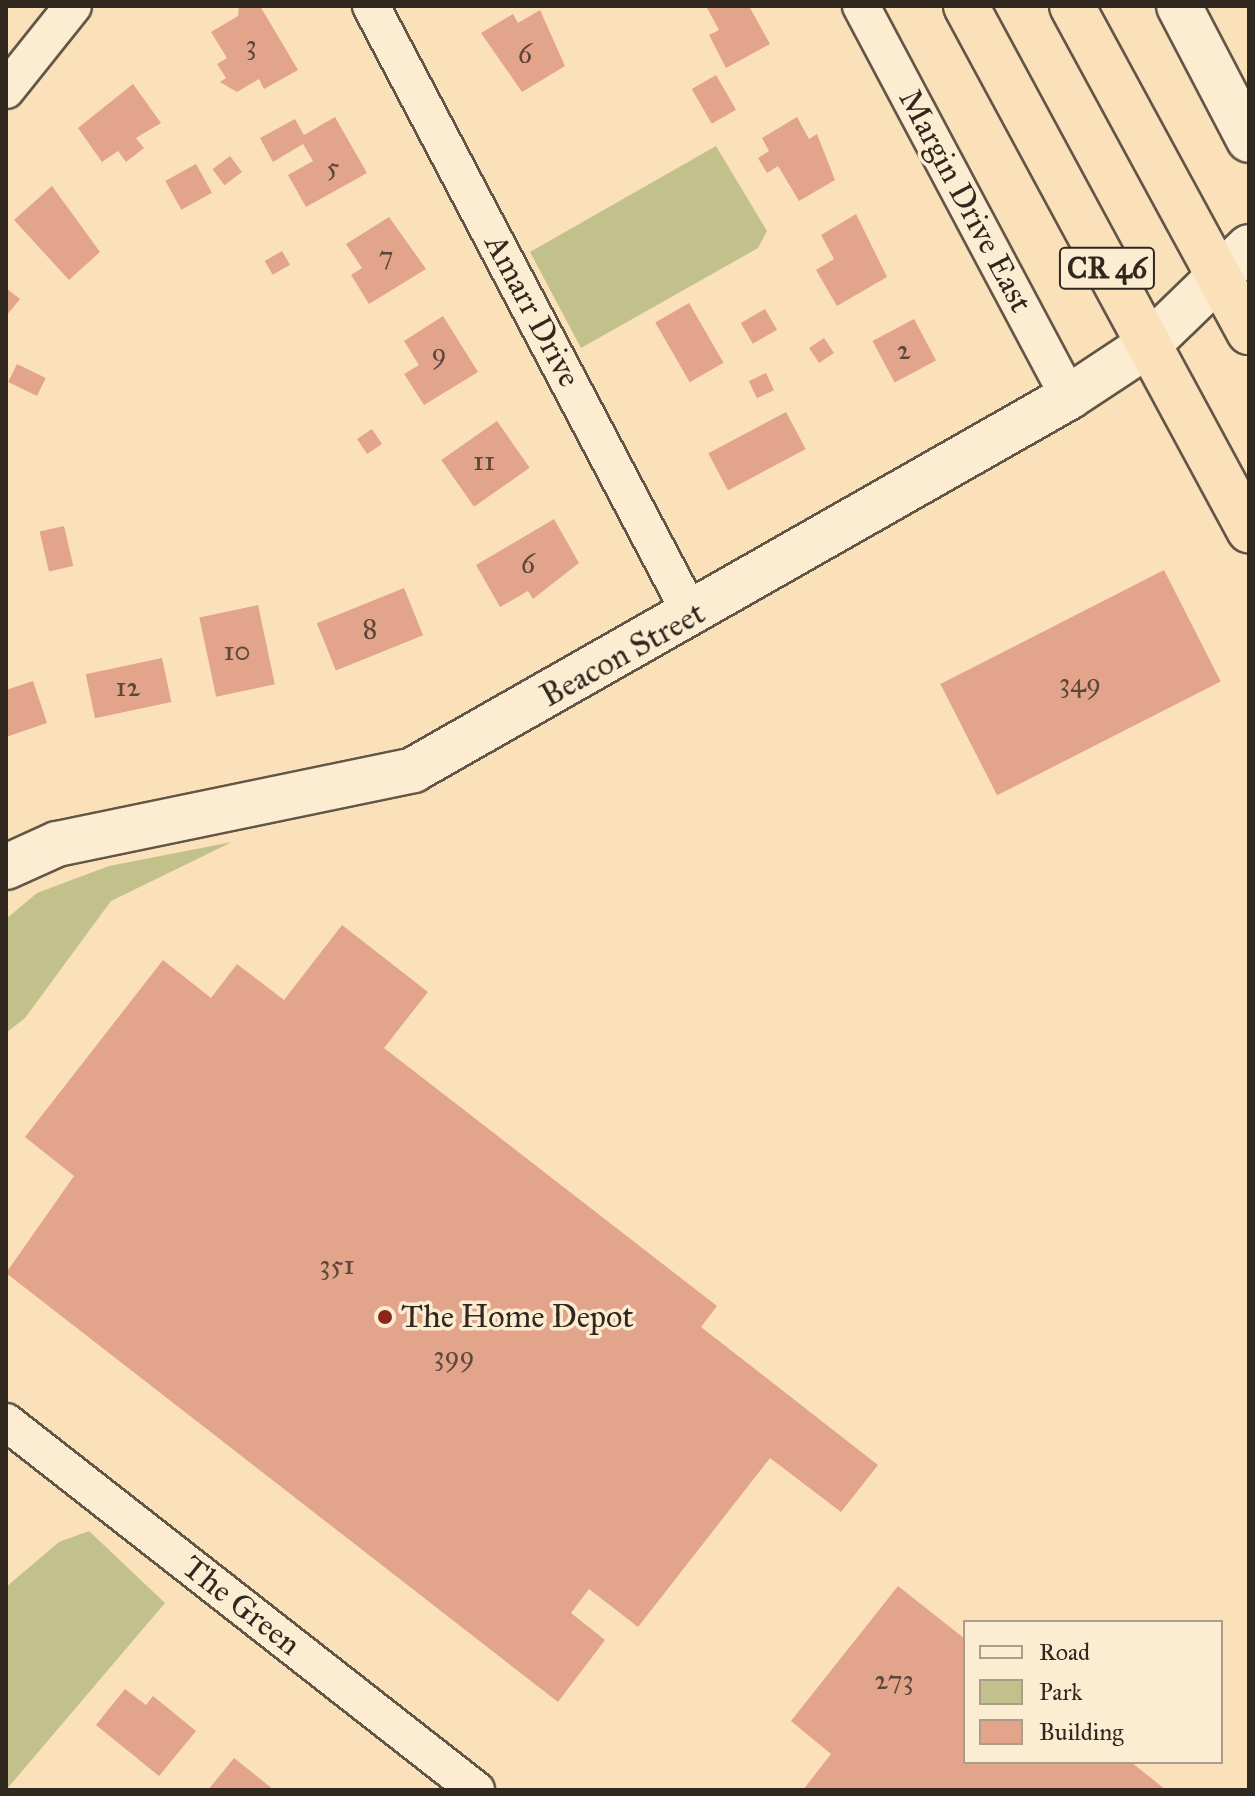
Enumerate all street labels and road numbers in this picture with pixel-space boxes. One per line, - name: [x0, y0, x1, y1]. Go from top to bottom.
- street label: Margin Drive East: [890, 83, 1040, 319]
- street label: Amarr Drive: [476, 228, 588, 394]
- road number: CR 46: [1057, 242, 1157, 294]
- street label: Beacon Street: [534, 594, 712, 716]
- street label: The Green: [174, 1548, 308, 1664]

